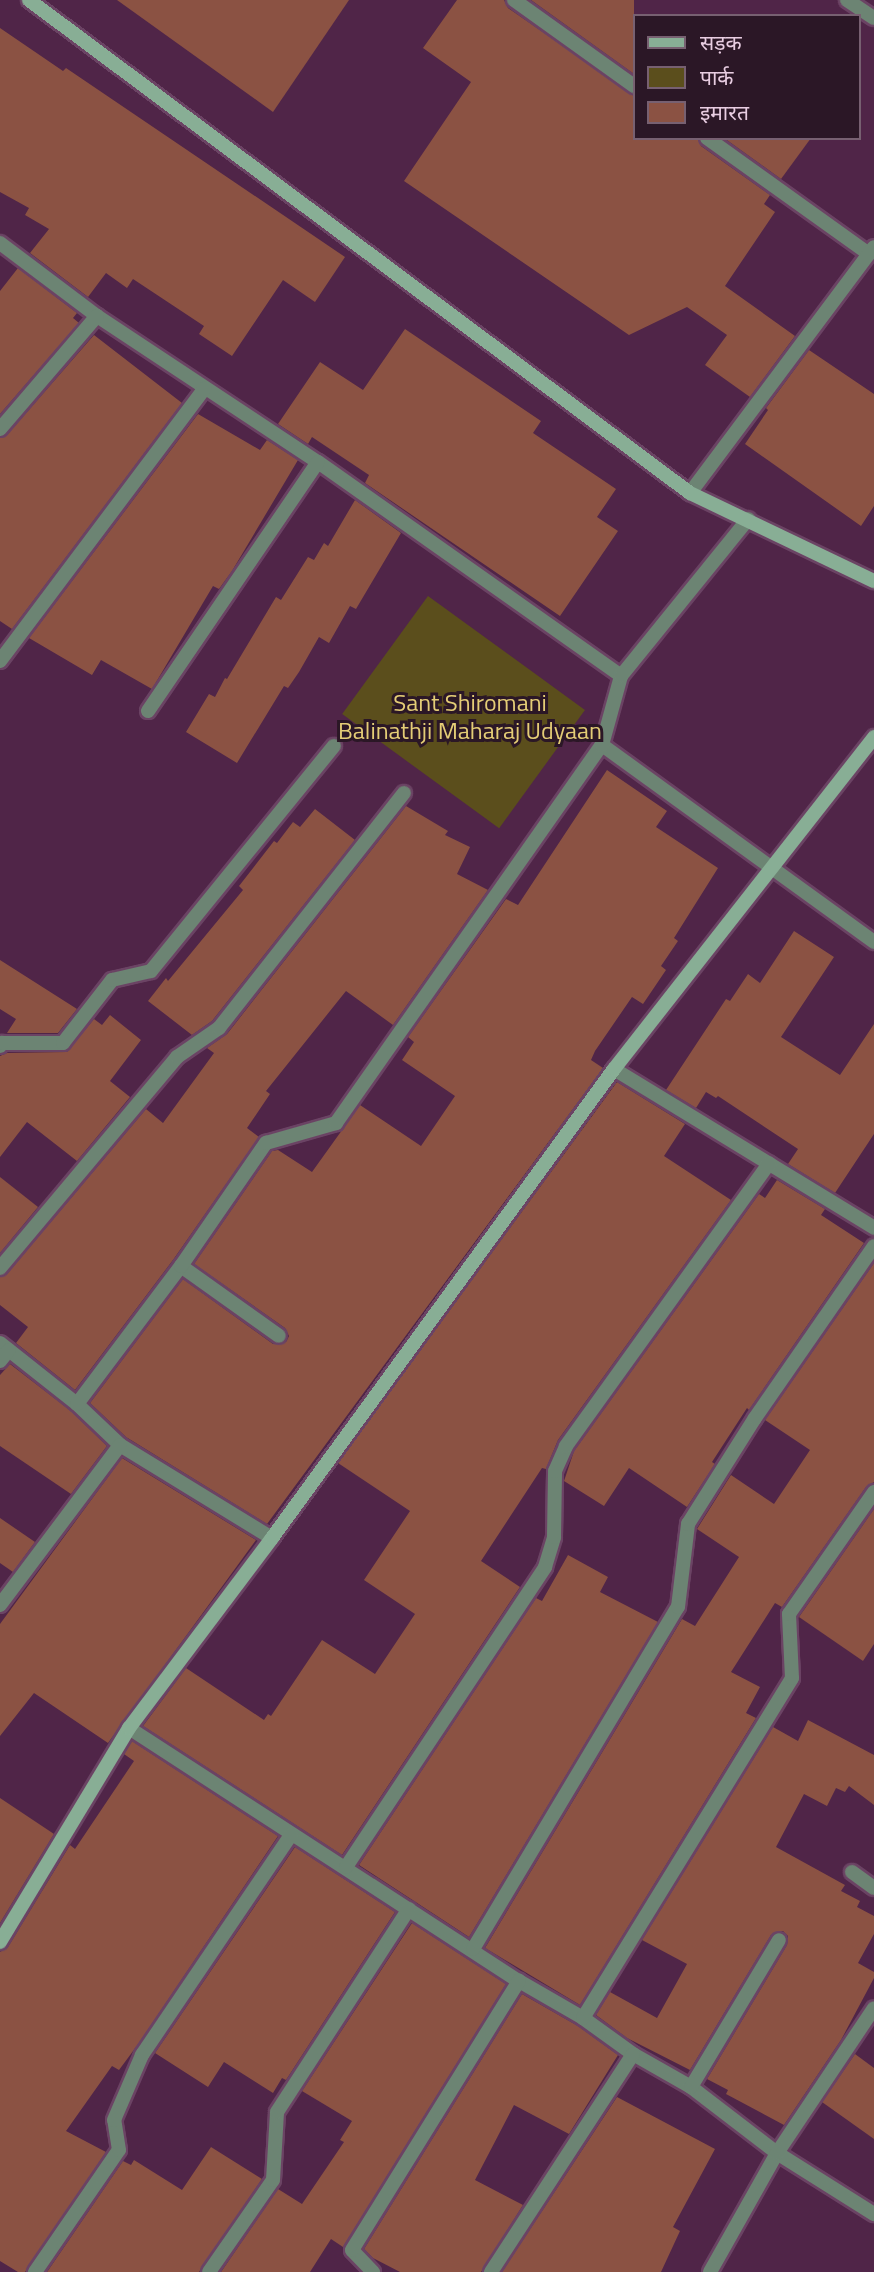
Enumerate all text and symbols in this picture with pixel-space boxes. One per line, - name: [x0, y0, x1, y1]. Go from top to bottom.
- legend: [632, 14, 860, 140]
- text: सड़क: [700, 26, 742, 58]
- text: पार्क: [700, 61, 734, 93]
- text: इमारत: [700, 96, 749, 128]
- park label: Sant Shiromani Balinathji Maharaj Udyaan: [338, 689, 602, 745]

